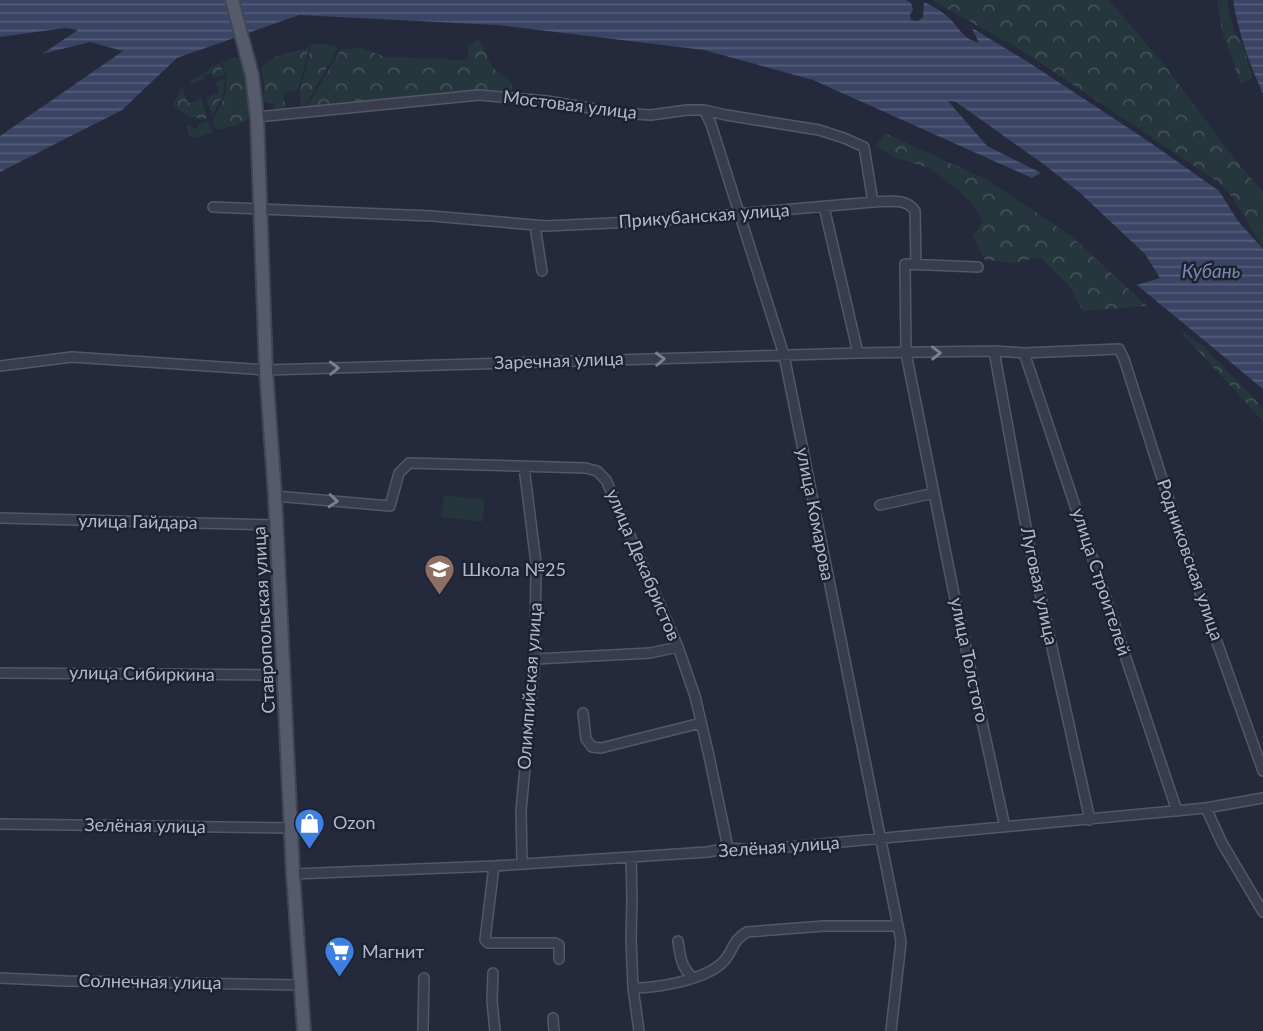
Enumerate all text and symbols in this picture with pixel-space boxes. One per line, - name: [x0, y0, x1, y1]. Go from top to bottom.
- street label: Мостовая улица: [502, 85, 638, 123]
- street label: Прикубанская улица: [618, 198, 790, 232]
- water label: Кубань: [1182, 259, 1240, 282]
- one-way arrow: [931, 345, 942, 360]
- street label: Заречная улица: [494, 347, 624, 373]
- one-way arrow: [654, 351, 665, 366]
- one-way arrow: [330, 360, 340, 376]
- street label: улица Комарова: [792, 445, 840, 582]
- street label: Родниковская улица: [1153, 476, 1229, 643]
- street label: улица Декабристов: [602, 485, 686, 644]
- one-way arrow: [328, 493, 339, 508]
- street label: улица Строителей: [1068, 505, 1136, 658]
- street label: улица Гайдара: [78, 509, 198, 533]
- street label: Луговая улица: [1017, 524, 1063, 647]
- street label: Ставропольская улица: [247, 526, 279, 714]
- school or university icon: Школа №25: [422, 553, 456, 597]
- place label: Школа №25: [462, 558, 566, 580]
- street label: улица Толстого: [946, 595, 994, 724]
- street label: Олимпийская улица: [512, 602, 546, 770]
- street label: улица Сибиркина: [69, 661, 215, 685]
- shop icon: Ozon: [293, 806, 327, 850]
- place label: Ozon: [333, 811, 375, 833]
- street label: Зелёная улица: [84, 813, 206, 837]
- street label: Зелёная улица: [718, 831, 840, 861]
- supermarket icon: Магнит: [322, 935, 356, 979]
- place label: Магнит: [362, 940, 424, 962]
- street label: Солнечная улица: [78, 969, 222, 993]

